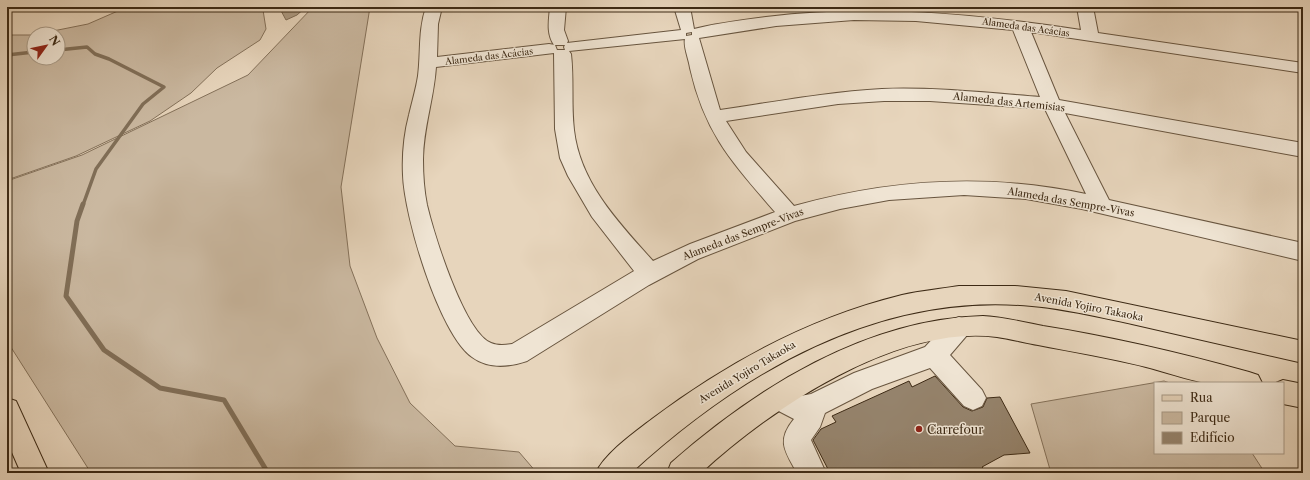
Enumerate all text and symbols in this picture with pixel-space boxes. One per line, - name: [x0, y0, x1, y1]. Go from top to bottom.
- street label: Alameda das Acácias: [981, 15, 1071, 39]
- north arrow: [26, 26, 66, 66]
- text: N: [46, 33, 63, 49]
- street label: Alameda das Acácias: [443, 45, 534, 67]
- street label: Alameda das Artemisias: [951, 90, 1066, 114]
- street label: Alameda das Sempre-Vivas: [1006, 184, 1135, 220]
- street label: Alameda das Sempre-Vivas: [680, 205, 805, 263]
- street label: Avenida Yojiro Takaoka: [1032, 290, 1145, 324]
- street label: Avenida Yojiro Takaoka: [695, 338, 798, 407]
- legend: [1154, 382, 1284, 454]
- text: Rua: [1190, 390, 1213, 405]
- text: Parque: [1190, 410, 1231, 425]
- place label: Carrefour: [927, 422, 983, 437]
- marker: Carrefour: [914, 424, 924, 434]
- text: Edifício: [1190, 430, 1235, 445]

